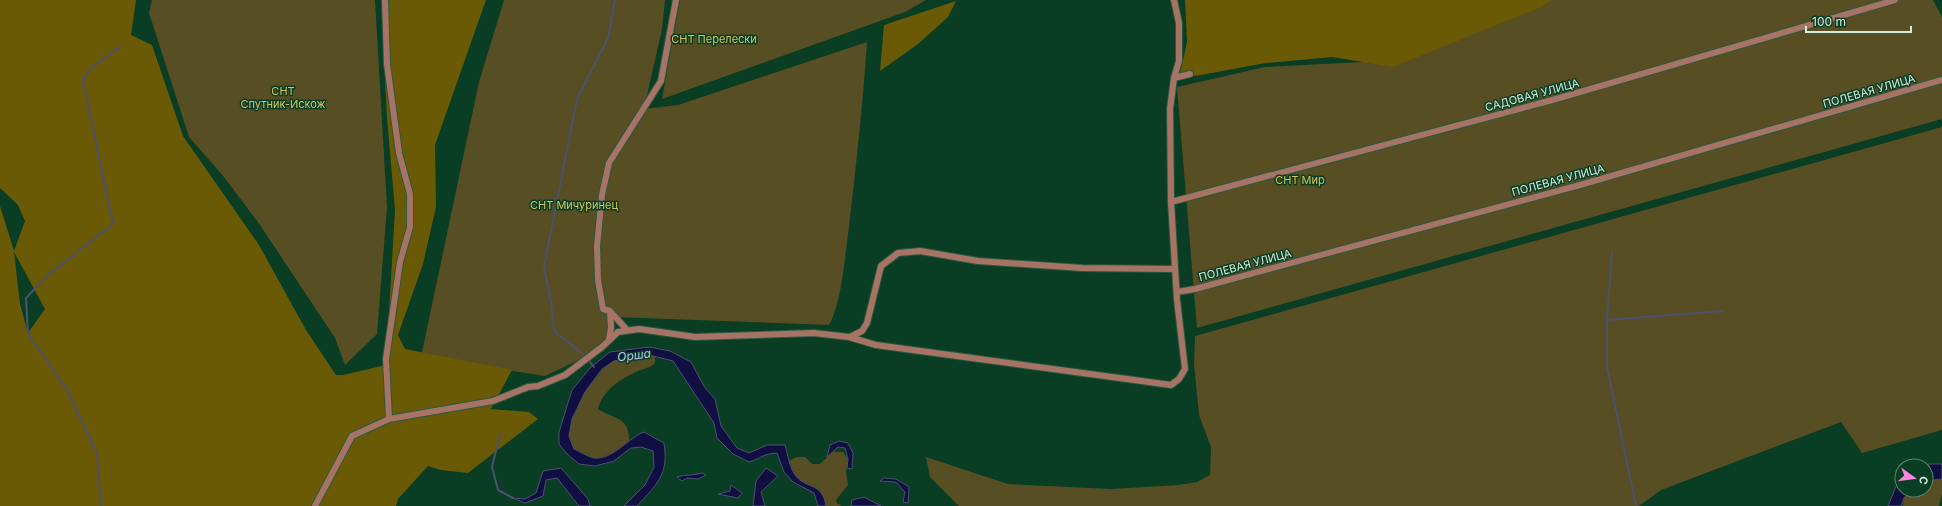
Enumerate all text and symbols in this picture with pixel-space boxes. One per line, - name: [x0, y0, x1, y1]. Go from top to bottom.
- scale bar: [1806, 8, 1911, 34]
- text: 100 m: [1812, 14, 1846, 29]
- park label: СНТ Перелески: [671, 32, 757, 46]
- street label: ПОЛЕВАЯ УЛИЦА: [1821, 71, 1917, 111]
- street label: САДОВАЯ УЛИЦА: [1483, 76, 1581, 114]
- park label: СНТ Спутник-Искож: [240, 84, 326, 111]
- street label: ПОЛЕВАЯ УЛИЦА: [1510, 161, 1606, 199]
- park label: СНТ Мир: [1275, 173, 1325, 187]
- park label: СНТ Мичуринец: [530, 198, 618, 212]
- street label: ПОЛЕВАЯ УЛИЦА: [1197, 246, 1293, 284]
- water label: Орша: [616, 345, 652, 365]
- north arrow: [1894, 458, 1934, 498]
- text: С: [1916, 475, 1931, 486]

